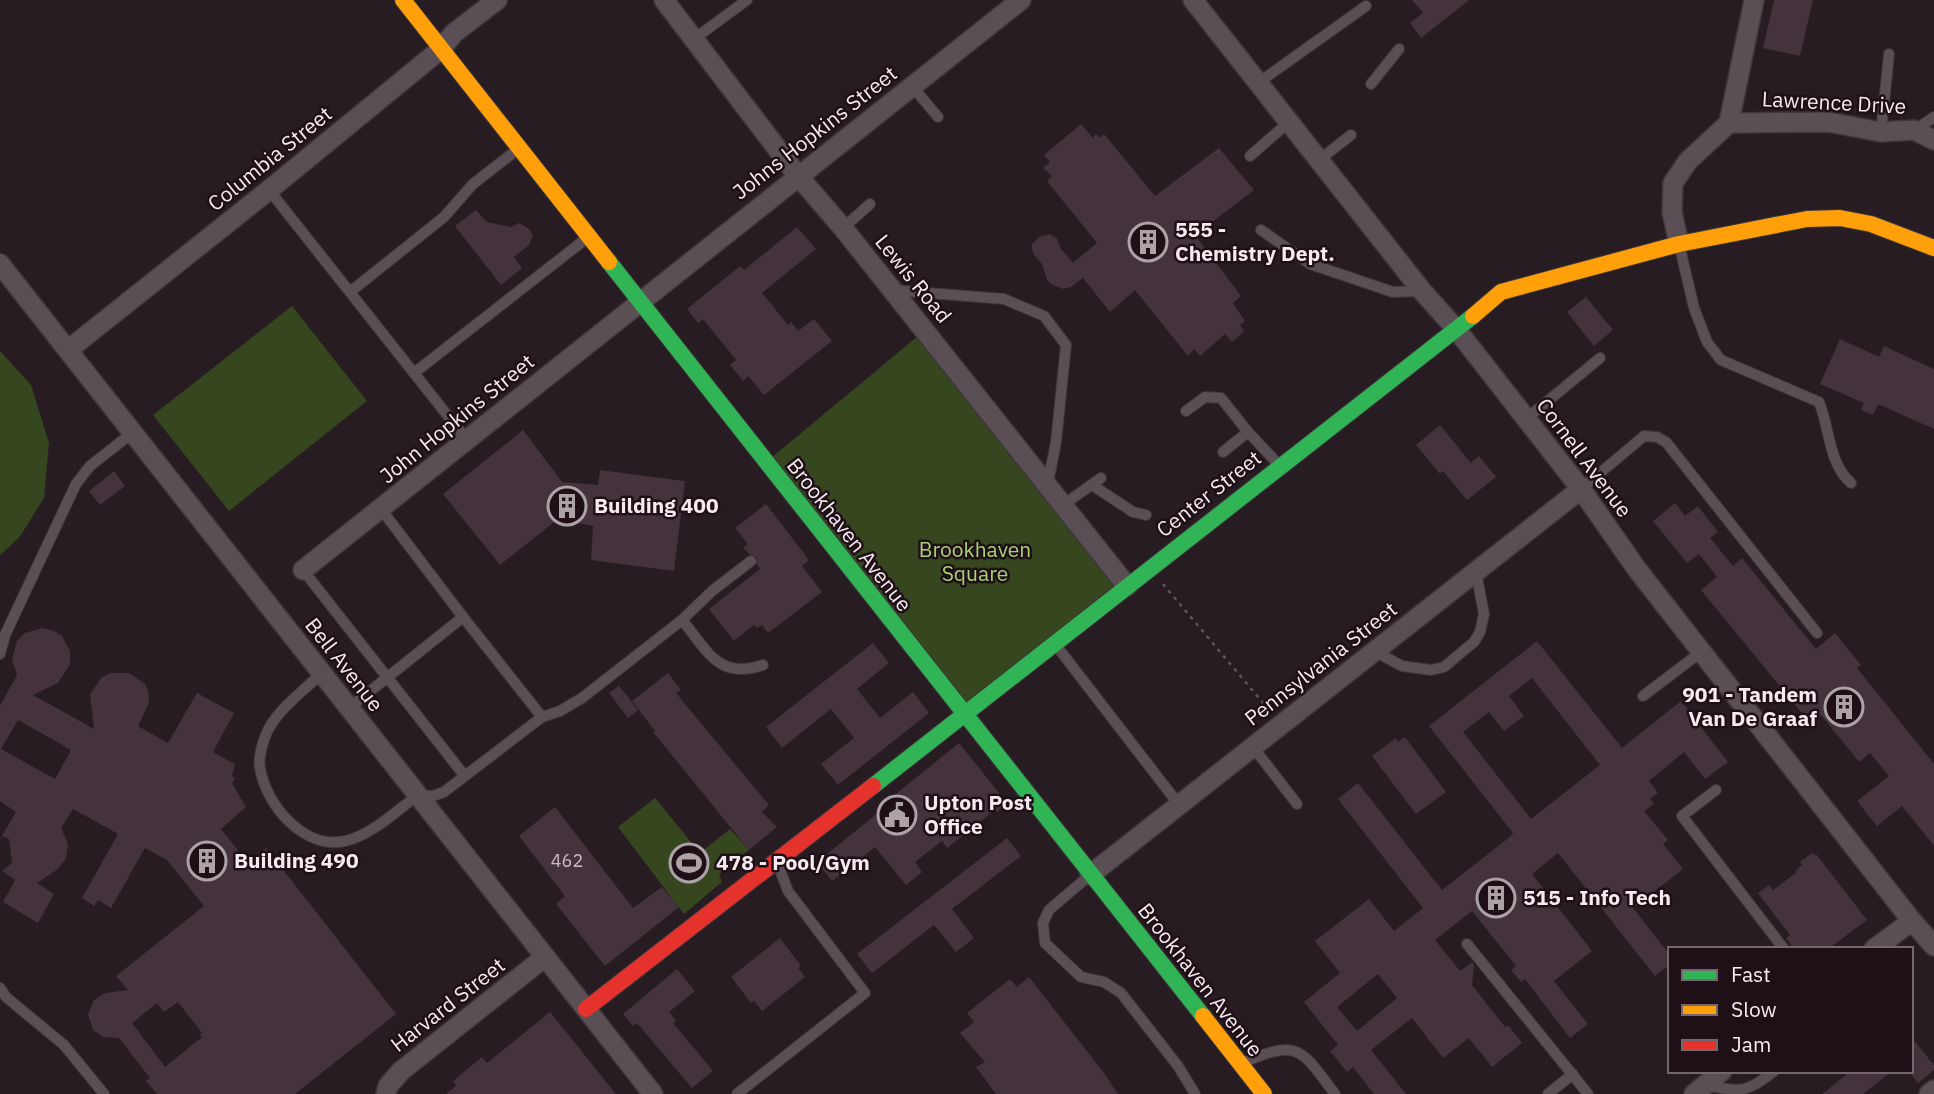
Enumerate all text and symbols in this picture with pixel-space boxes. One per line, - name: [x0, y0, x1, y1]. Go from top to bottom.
- street label: Johns Hopkins Street: [726, 59, 902, 205]
- street label: Lawrence Drive: [1761, 84, 1907, 120]
- street label: Columbia Street: [202, 100, 337, 217]
- place label: 555 - Chemistry Dept.: [1175, 215, 1335, 267]
- building icon: 555 - Chemistry Dept.: [1127, 221, 1169, 263]
- street label: Lewis Road: [869, 228, 958, 329]
- street label: John Hopkins Street: [373, 347, 539, 489]
- street label: Cornell Avenue: [1531, 392, 1639, 523]
- street label: Center Street: [1150, 444, 1266, 543]
- street label: Brookhaven Avenue: [781, 452, 919, 617]
- building icon: Building 400: [546, 485, 588, 527]
- place label: Building 400: [594, 491, 719, 519]
- park label: Brookhaven Square: [919, 535, 1031, 587]
- street label: Pennsylvania Street: [1239, 595, 1402, 731]
- street label: Bell Avenue: [299, 612, 390, 717]
- place label: 901 - Tandem Van De Graaf: [1682, 680, 1817, 732]
- building icon: 901 - Tandem Van De Graaf: [1823, 686, 1865, 728]
- place label: Upton Post Office: [924, 788, 1032, 840]
- public building icon: Upton Post Office: [876, 794, 918, 836]
- building icon: Building 490: [186, 840, 228, 882]
- sports icon: 478 - Pool/Gym: [668, 842, 710, 884]
- place label: Building 490: [234, 846, 359, 874]
- place label: 478 - Pool/Gym: [716, 848, 870, 876]
- house number: 462: [551, 849, 583, 872]
- building icon: 515 - Info Tech: [1475, 877, 1517, 919]
- place label: 515 - Info Tech: [1523, 883, 1671, 911]
- street label: Brookhaven Avenue: [1132, 897, 1270, 1062]
- legend: [1668, 947, 1913, 1073]
- street label: Harvard Street: [385, 951, 510, 1058]
- text: Fast: [1731, 960, 1771, 988]
- text: Slow: [1731, 995, 1777, 1023]
- text: Jam: [1731, 1030, 1771, 1058]

